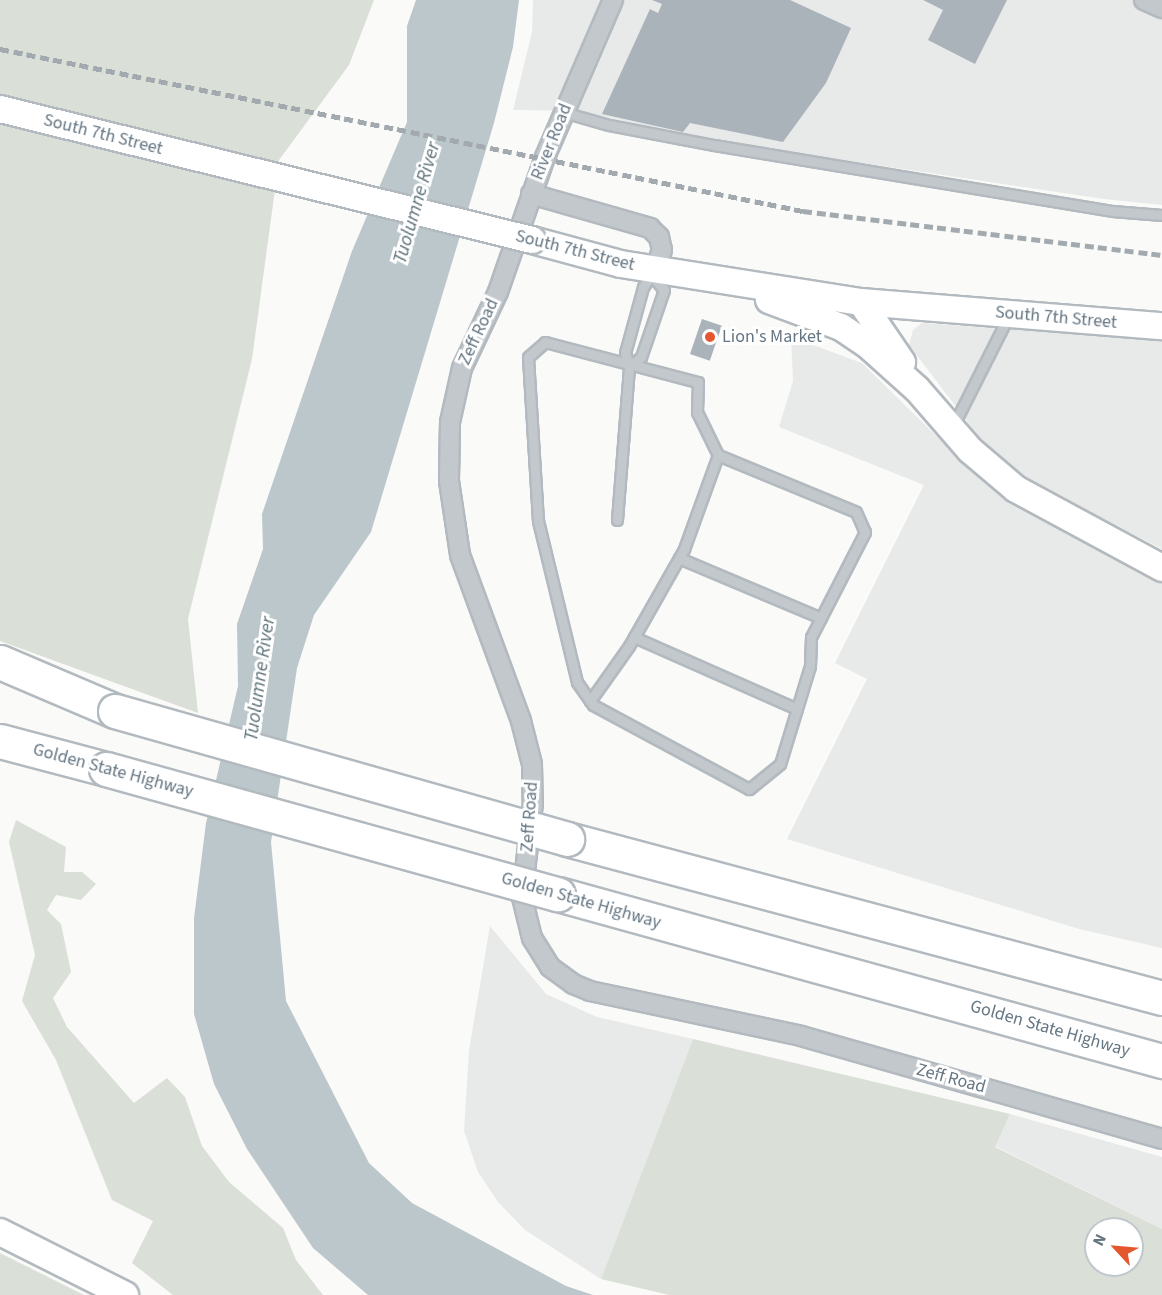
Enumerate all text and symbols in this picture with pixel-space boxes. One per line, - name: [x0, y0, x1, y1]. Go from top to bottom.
- street label: River Road: [527, 101, 577, 183]
- street label: South 7th Street: [41, 110, 165, 160]
- water label: Tuolumne River: [388, 139, 446, 267]
- street label: South 7th Street: [513, 226, 637, 276]
- street label: Zeff Road: [454, 295, 504, 369]
- street label: South 7th Street: [994, 302, 1118, 334]
- place label: Lion's Market: [722, 326, 822, 348]
- marker: Lion's Market: [703, 330, 717, 344]
- water label: Tuolumne River: [239, 615, 281, 743]
- street label: Golden State Highway: [30, 739, 196, 803]
- street label: Zeff Road: [517, 781, 543, 853]
- street label: Golden State Highway: [499, 868, 663, 934]
- street label: Golden State Highway: [968, 996, 1132, 1062]
- street label: Zeff Road: [914, 1059, 988, 1099]
- north arrow: [1084, 1217, 1144, 1277]
- text: N: [1087, 1230, 1112, 1250]

